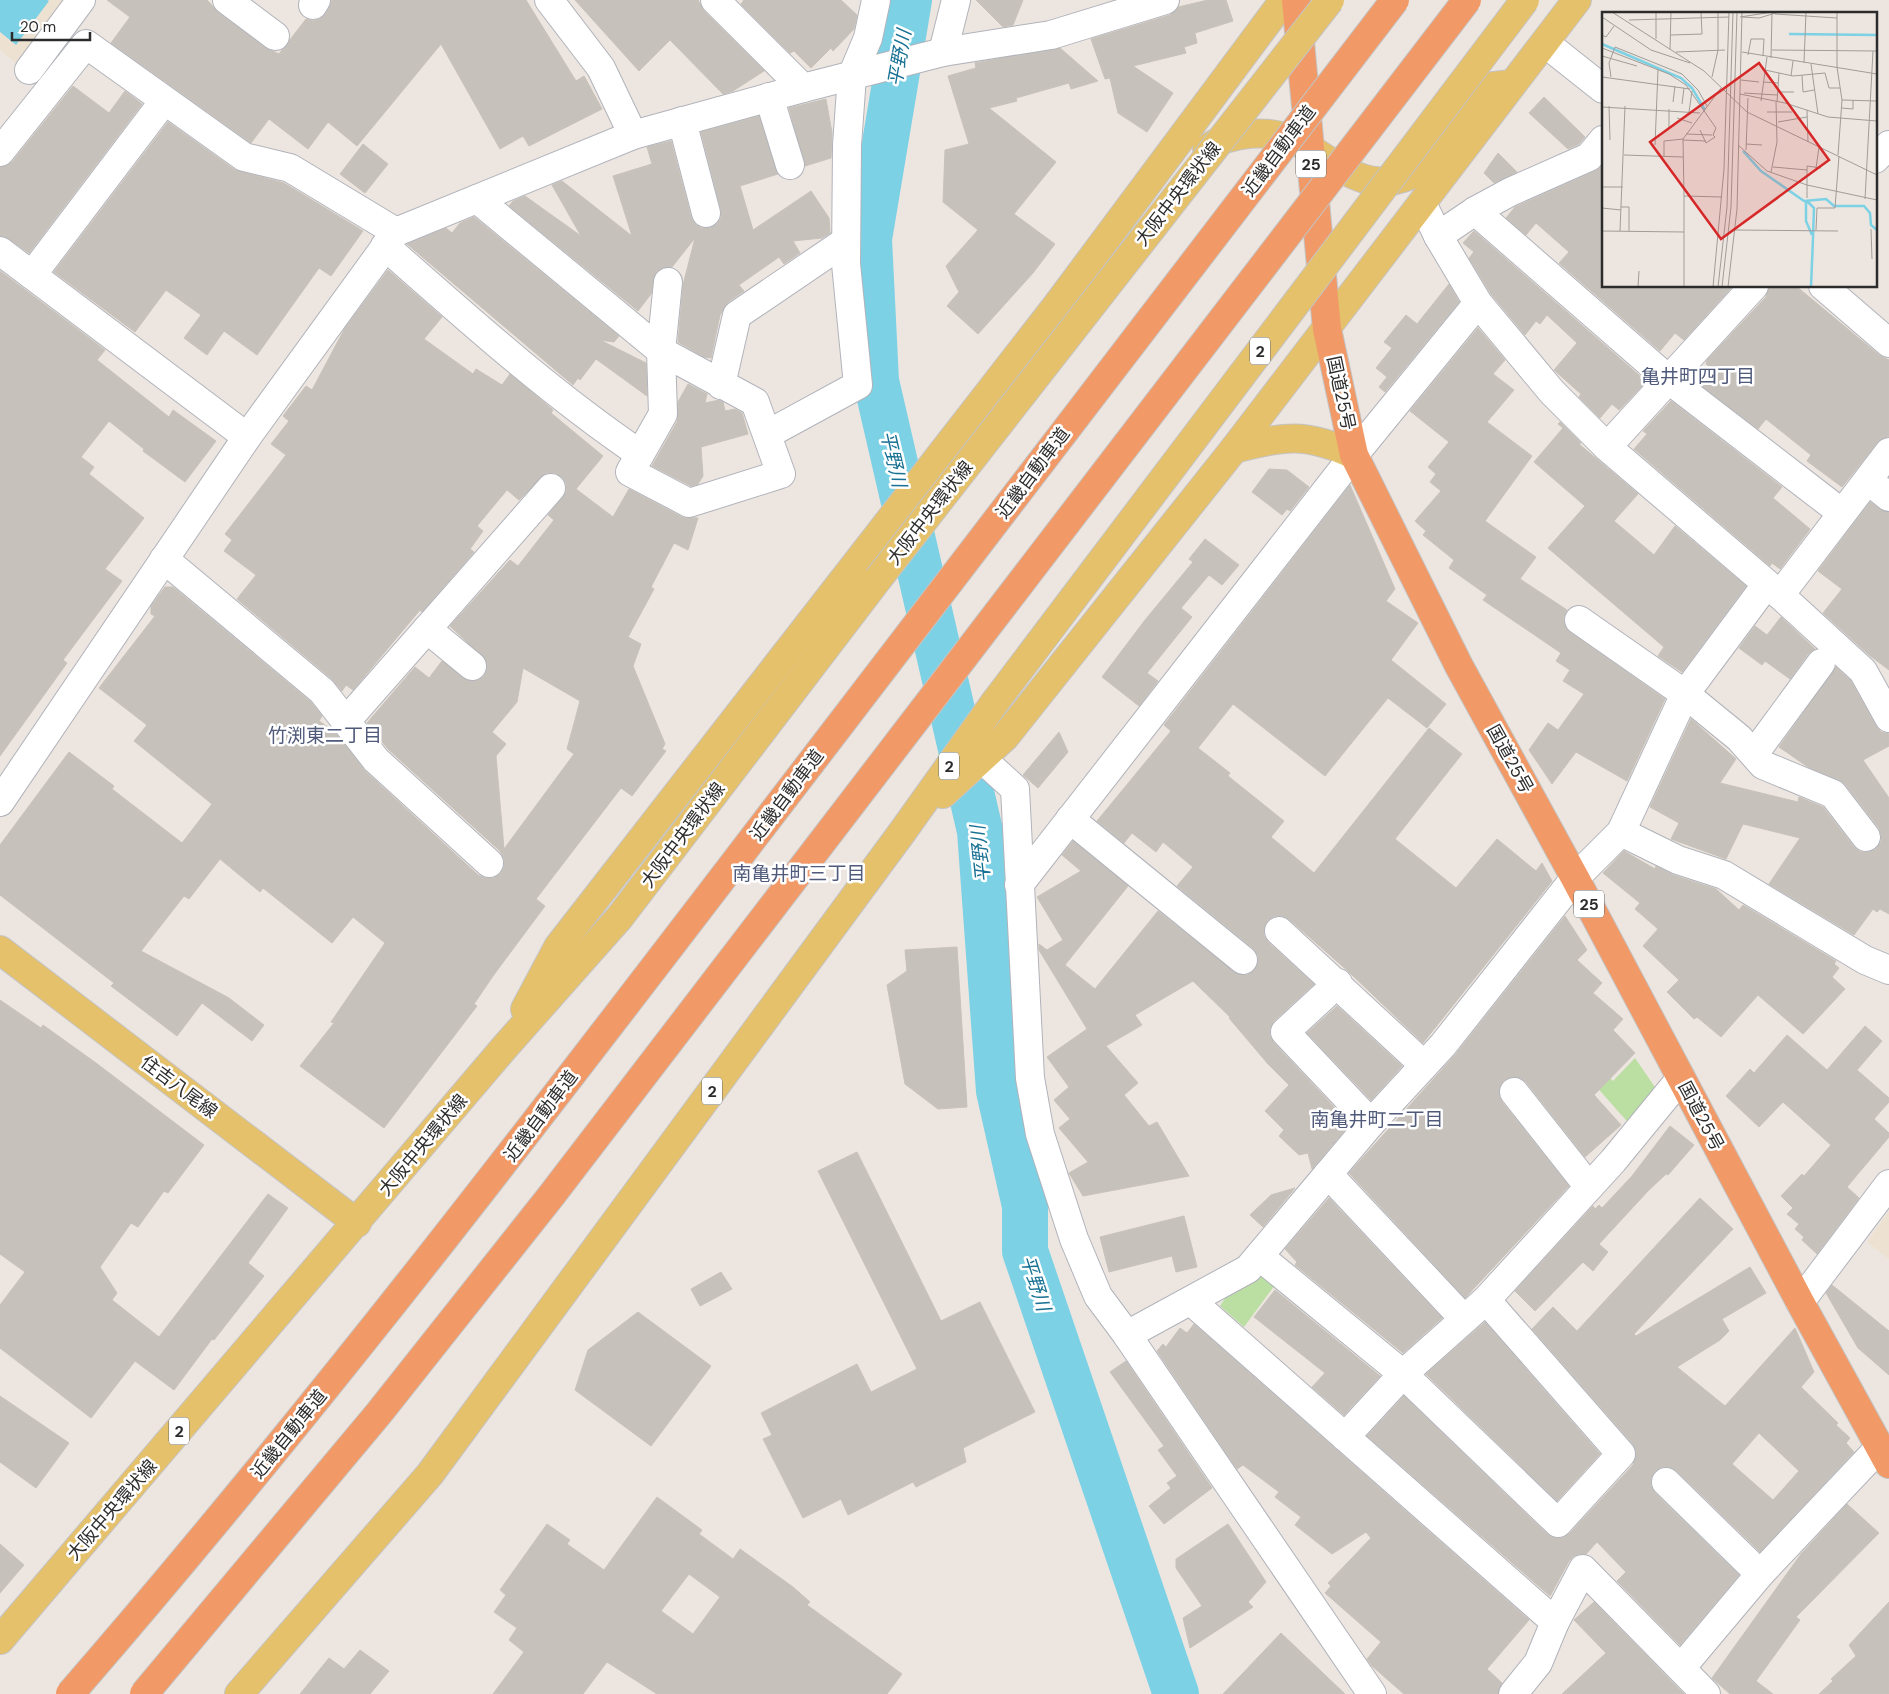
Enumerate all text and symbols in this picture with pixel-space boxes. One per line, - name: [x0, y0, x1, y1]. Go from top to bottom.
- scale bar: [12, 10, 90, 42]
- inset map: [1602, 12, 1876, 288]
- text: 20 m: [20, 17, 56, 37]
- water label: 平野川: [882, 26, 917, 88]
- street label: 近畿自動車道: [1237, 101, 1321, 201]
- street label: 大阪中央環状線: [1130, 137, 1226, 251]
- road number: 25: [1296, 150, 1326, 178]
- road number: 2: [1250, 338, 1270, 364]
- street label: 国道25号: [1321, 354, 1361, 432]
- district label: 亀井町四丁目: [1641, 364, 1755, 389]
- street label: 近畿自動車道: [991, 423, 1075, 523]
- water label: 平野川: [875, 429, 913, 492]
- street label: 大阪中央環状線: [882, 456, 978, 570]
- street label: 国道25号: [1481, 720, 1539, 798]
- district label: 竹渕東二丁目: [268, 723, 382, 748]
- street label: 近畿自動車道: [745, 745, 829, 845]
- road number: 2: [939, 752, 959, 779]
- street label: 大阪中央環状線: [636, 777, 730, 893]
- water label: 平野川: [965, 822, 996, 884]
- district label: 南亀井町三丁目: [732, 861, 866, 886]
- road number: 25: [1574, 891, 1604, 918]
- street label: 住吉八尾線: [136, 1050, 222, 1124]
- street label: 近畿自動車道: [499, 1066, 583, 1166]
- street label: 国道25号: [1673, 1077, 1729, 1155]
- road number: 2: [702, 1078, 722, 1104]
- street label: 大阪中央環状線: [373, 1089, 473, 1201]
- district label: 南亀井町二丁目: [1310, 1107, 1444, 1132]
- water label: 平野川: [1015, 1252, 1057, 1316]
- street label: 近畿自動車道: [246, 1384, 332, 1484]
- road number: 2: [169, 1418, 189, 1444]
- street label: 大阪中央環状線: [62, 1455, 162, 1565]

